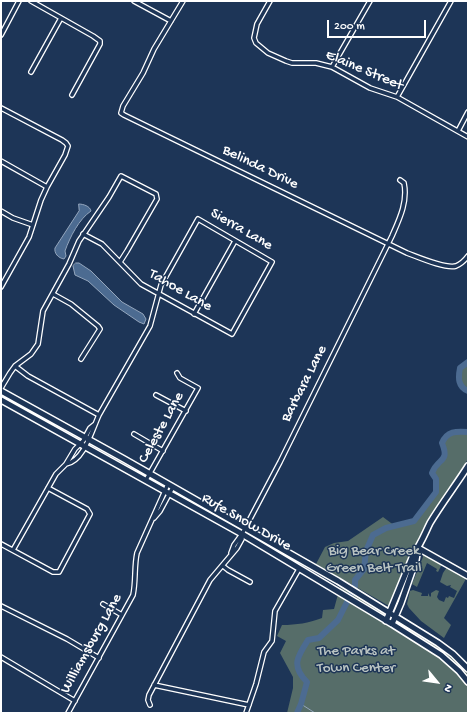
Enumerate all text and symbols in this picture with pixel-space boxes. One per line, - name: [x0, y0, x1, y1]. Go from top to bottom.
- scale bar: [329, 12, 428, 38]
- text: 200 m: [334, 20, 365, 34]
- street label: Elaine Street: [322, 47, 406, 95]
- street label: Belinda Drive: [219, 142, 301, 194]
- street label: Sierra Lane: [207, 205, 275, 255]
- street label: Tahoe Lane: [145, 266, 215, 316]
- street label: Barbara Lane: [278, 343, 332, 425]
- street label: Celeste Lane: [135, 389, 189, 467]
- street label: Rufe Snow Drive: [198, 490, 294, 556]
- park label: Big Bear Creek Green Belt Trail: [326, 543, 422, 578]
- street label: Williamsburg Lane: [57, 591, 127, 697]
- park label: The Parks at Town Center: [317, 643, 395, 678]
- north arrow: [417, 662, 457, 702]
- text: N: [441, 682, 454, 694]

